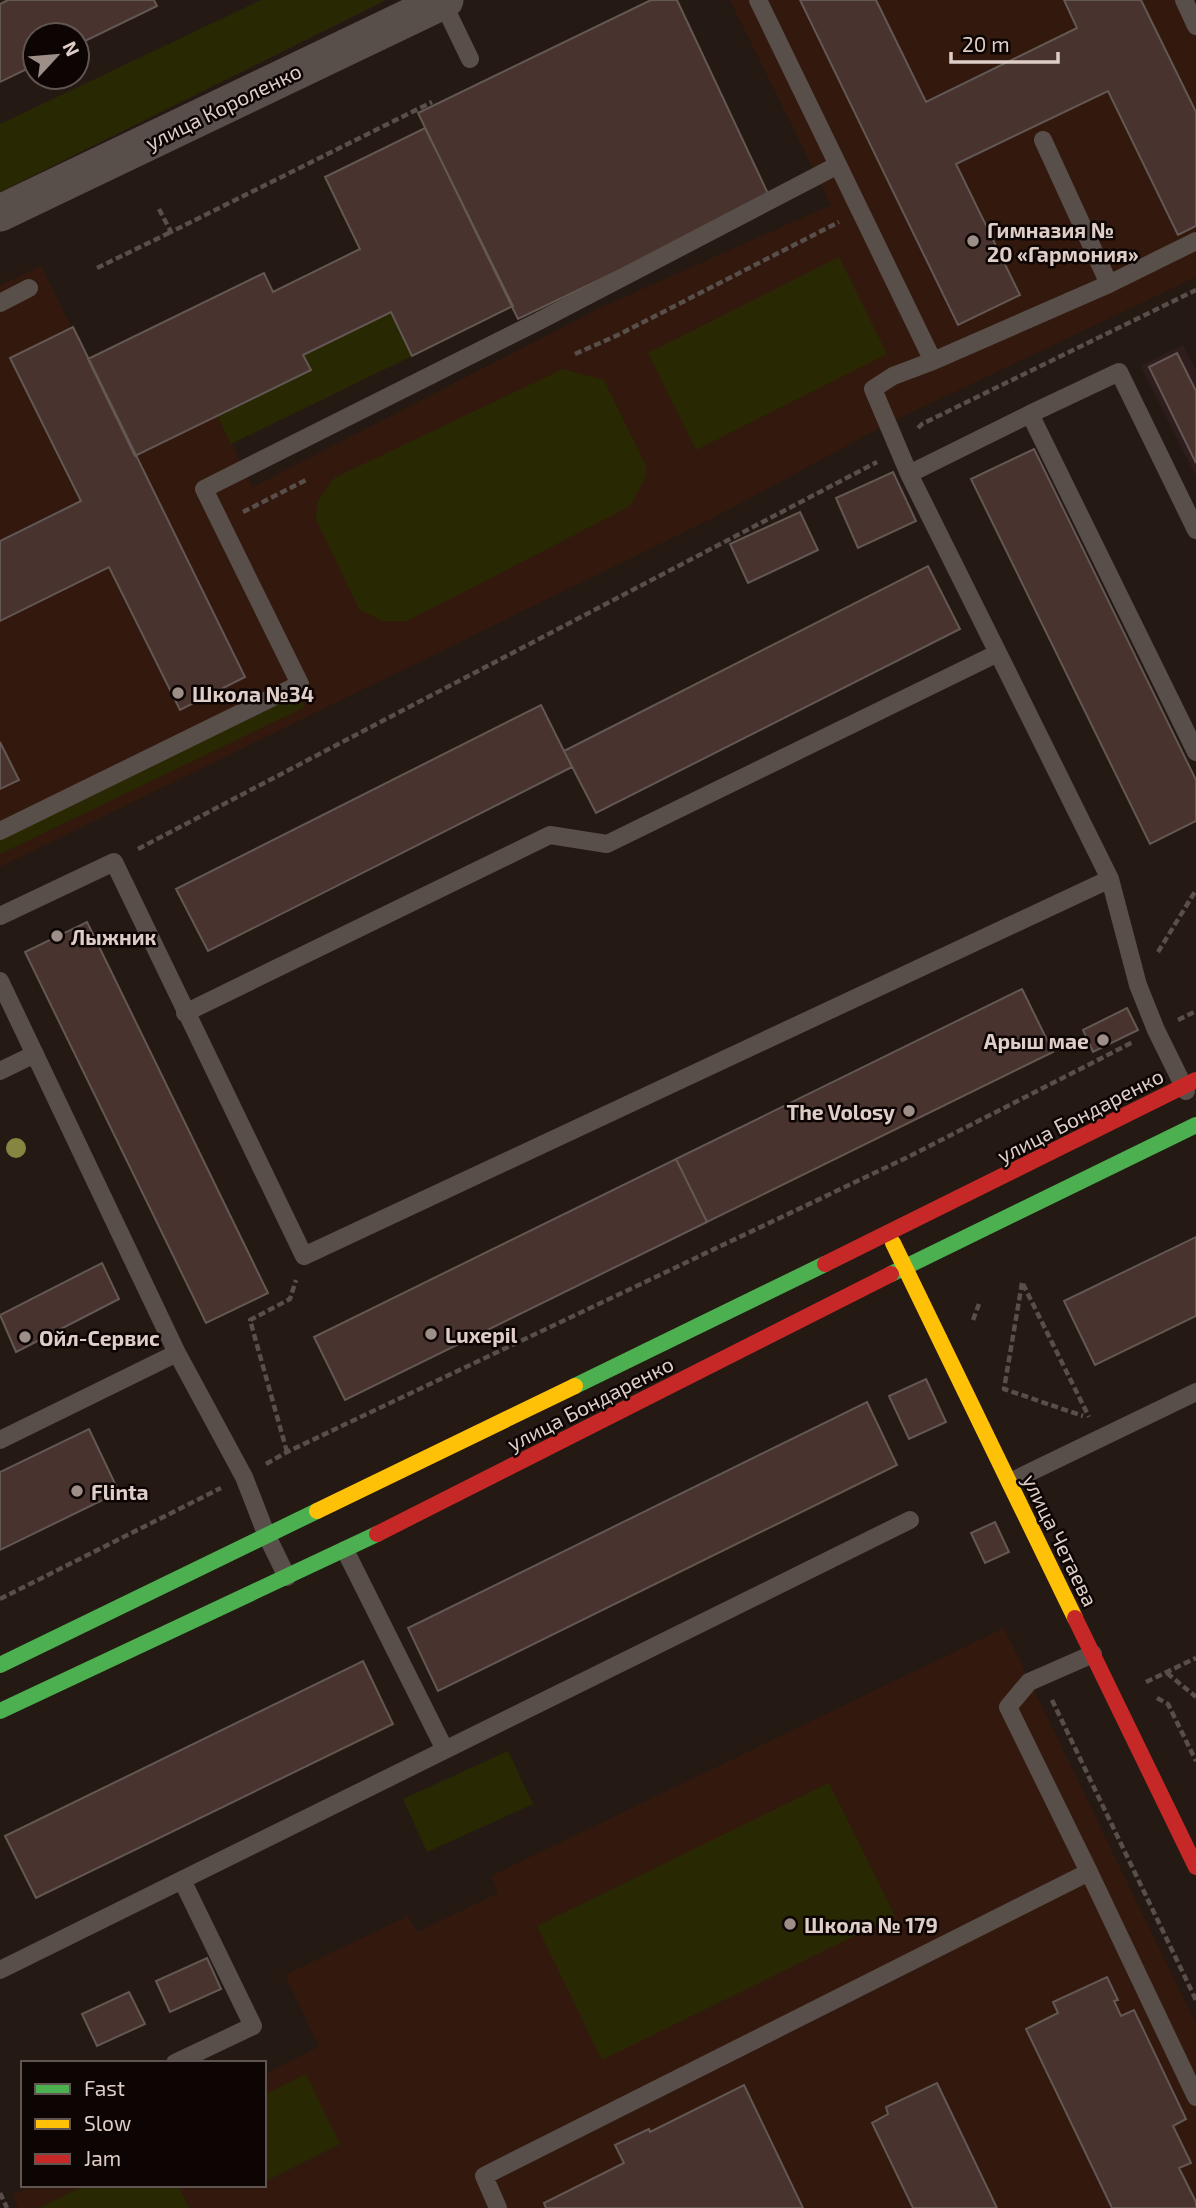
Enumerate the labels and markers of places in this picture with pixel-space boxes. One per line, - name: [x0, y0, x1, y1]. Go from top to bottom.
- place label: Гимназия № 20 «Гармония»: [987, 217, 1139, 266]
- marker: Гимназия № 20 «Гармония»: [965, 233, 981, 249]
- place label: Школа №34: [192, 681, 314, 706]
- marker: Школа №34: [170, 685, 186, 701]
- place label: Лыжник: [71, 924, 157, 949]
- marker: Лыжник: [49, 928, 65, 944]
- place label: Арыш мае: [984, 1028, 1089, 1053]
- marker: Арыш мае: [1095, 1032, 1111, 1048]
- place label: The Volosy: [787, 1099, 895, 1125]
- marker: The Volosy: [901, 1103, 917, 1119]
- place label: Luxepil: [445, 1322, 518, 1347]
- place label: Ойл-Сервис: [39, 1325, 160, 1350]
- marker: Luxepil: [423, 1326, 439, 1342]
- marker: Ойл-Сервис: [17, 1329, 33, 1345]
- place label: Flinta: [91, 1479, 149, 1504]
- marker: Flinta: [69, 1483, 85, 1499]
- place label: Школа № 179: [804, 1912, 938, 1937]
- marker: Школа № 179: [782, 1916, 798, 1932]

